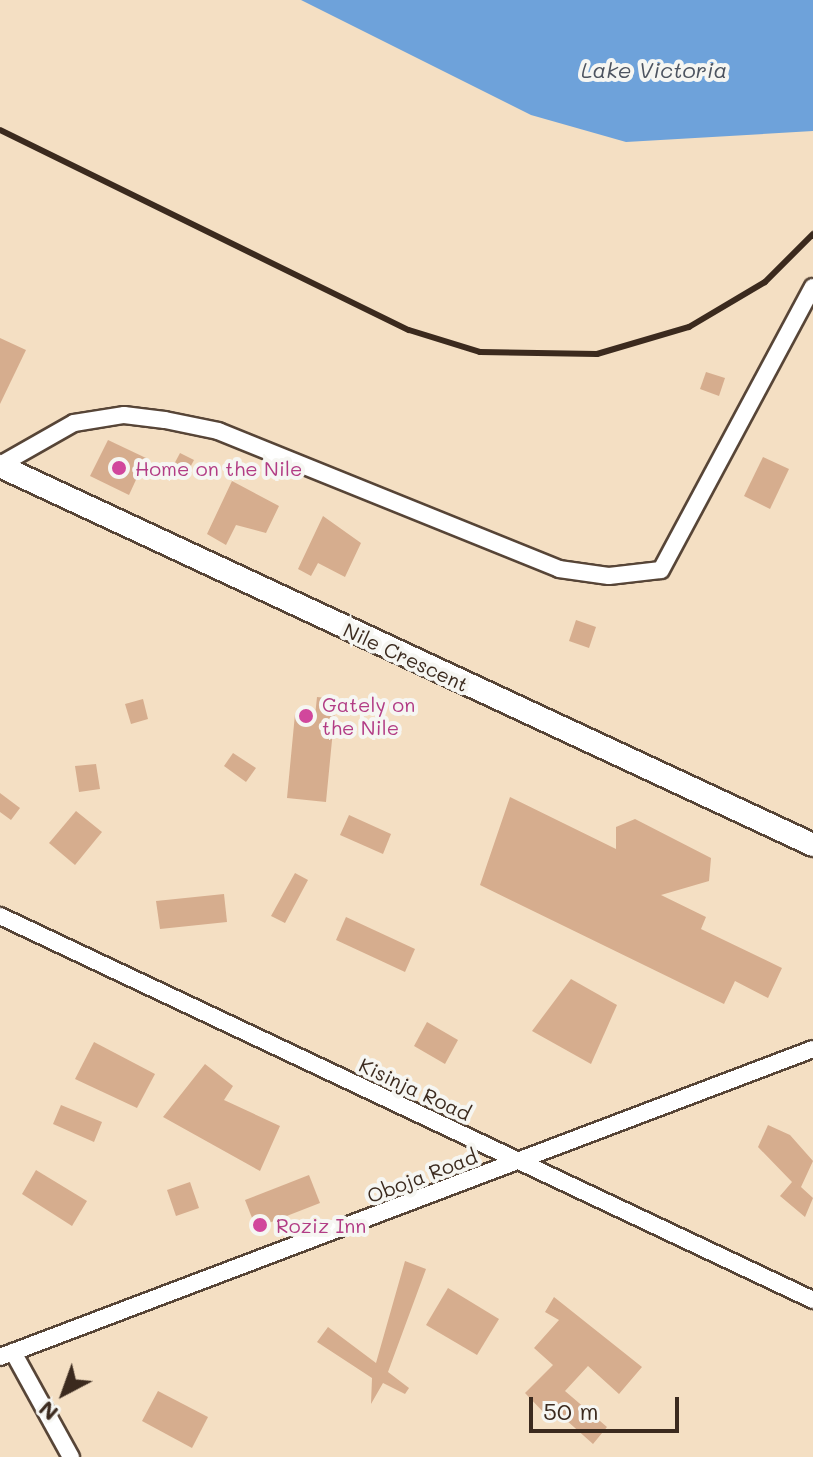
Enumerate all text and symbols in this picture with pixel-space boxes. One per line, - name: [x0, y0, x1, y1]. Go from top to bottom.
- water label: Lake Victoria: [581, 57, 727, 83]
- place label: Home on the Nile: [135, 456, 302, 480]
- marker: Home on the Nile: [110, 459, 128, 477]
- street label: Nile Crescent: [340, 618, 472, 696]
- place label: Gately on the Nile: [322, 692, 415, 739]
- marker: Gately on the Nile: [297, 707, 315, 725]
- street label: Kisinja Road: [355, 1053, 475, 1125]
- street label: Oboja Road: [364, 1144, 480, 1208]
- place label: Roziz Inn: [276, 1213, 366, 1237]
- marker: Roziz Inn: [251, 1216, 269, 1234]
- north arrow: [24, 1353, 104, 1433]
- scale bar: [533, 1381, 683, 1431]
- text: N: [32, 1395, 64, 1428]
- text: 50 m: [543, 1395, 599, 1426]

